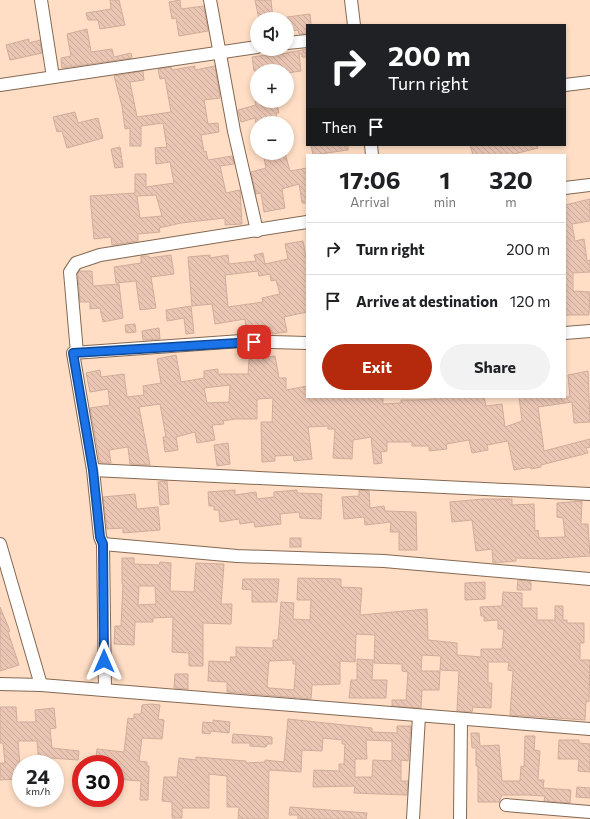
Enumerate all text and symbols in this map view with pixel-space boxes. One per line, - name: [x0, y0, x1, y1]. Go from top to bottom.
- map controls: [250, 12, 294, 160]
- button: sound: [250, 12, 294, 56]
- text: 200 m: [388, 38, 471, 72]
- icon: right: [322, 40, 374, 92]
- button: +: [250, 64, 294, 108]
- text: Turn right: [388, 72, 468, 94]
- button: −: [250, 116, 294, 160]
- icon: arrive: [365, 116, 387, 138]
- text: Then: [322, 118, 357, 136]
- text: 17:06: [339, 165, 401, 194]
- text: 1: [439, 165, 450, 194]
- text: 320: [489, 165, 533, 194]
- text: Arrival: [350, 194, 390, 210]
- text: min: [434, 194, 456, 210]
- text: m: [505, 194, 517, 210]
- icon: right: [322, 238, 344, 260]
- text: Turn right: [356, 240, 425, 258]
- text: 200 m: [506, 240, 550, 258]
- icon: arrive: [322, 290, 344, 312]
- text: Arrive at destination: [356, 292, 498, 310]
- text: 120 m: [510, 292, 550, 310]
- pin: [237, 325, 271, 359]
- icon: arrive: [243, 331, 265, 353]
- button: Exit: [322, 344, 432, 390]
- button: Share: [440, 344, 550, 390]
- position arrow: [83, 640, 125, 682]
- speed limit sign: 30: [72, 755, 124, 807]
- text: 24: [26, 764, 50, 788]
- text: km/h: [26, 785, 50, 797]

